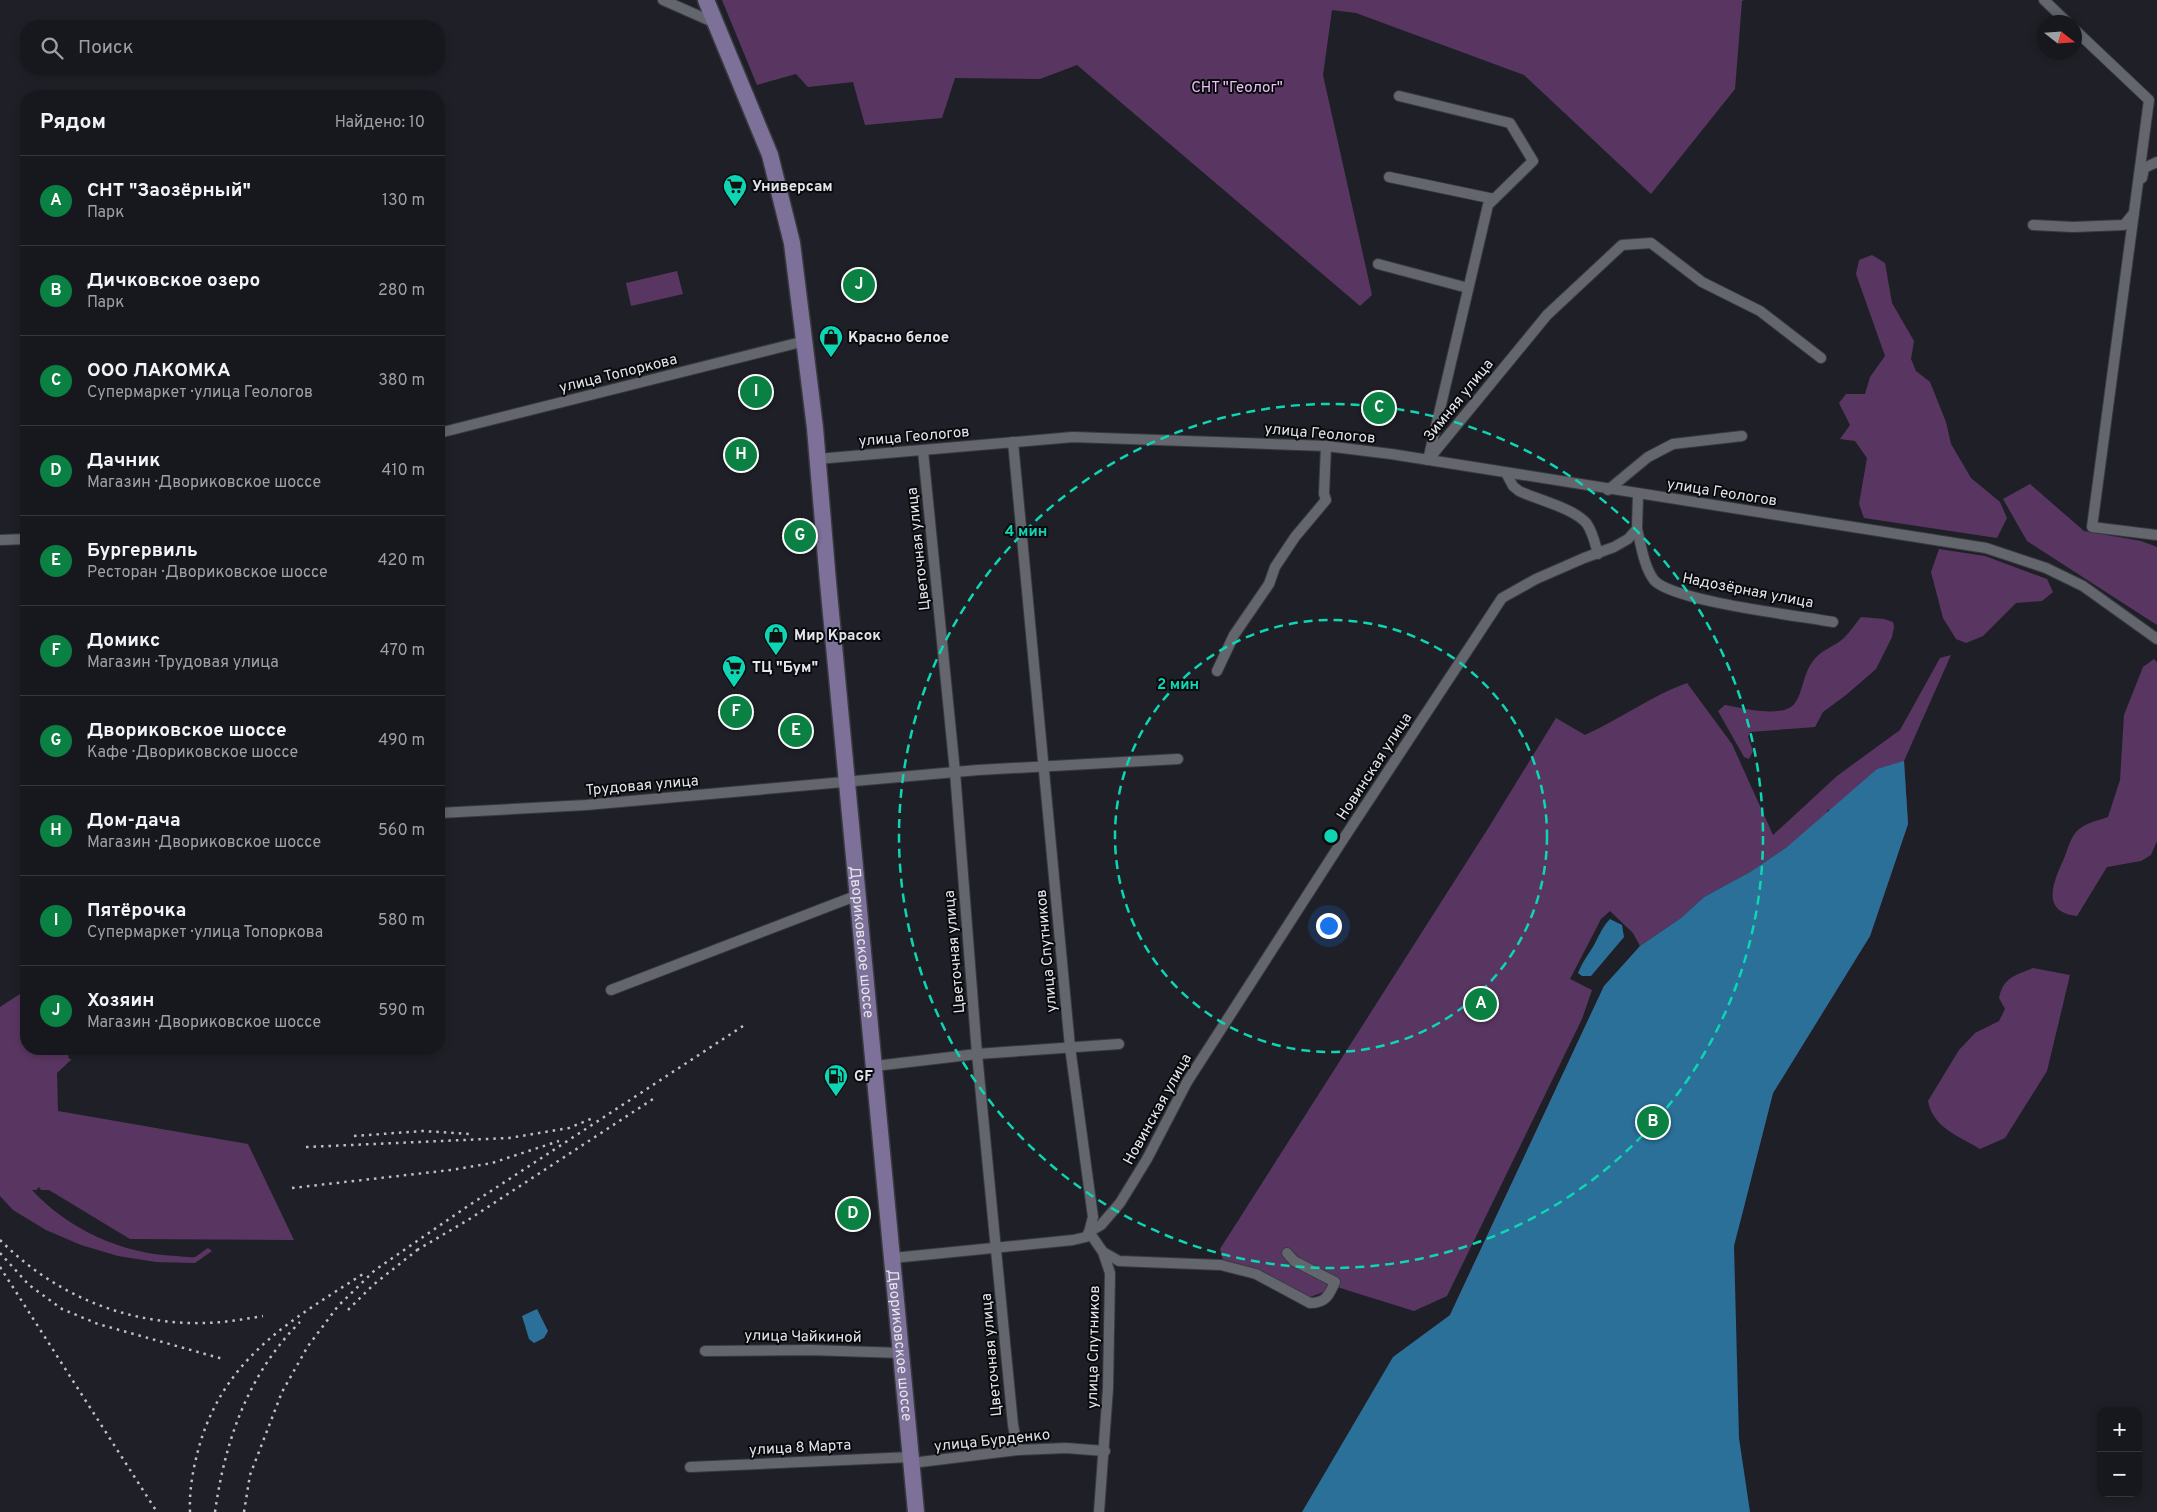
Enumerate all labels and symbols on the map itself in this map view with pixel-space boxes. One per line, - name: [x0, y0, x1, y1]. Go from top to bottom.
- north arrow: [2037, 15, 2082, 60]
- park label: СНТ "Геолог": [1191, 79, 1283, 98]
- supermarket icon: Универсам: [722, 173, 748, 207]
- place label: Универсам: [752, 178, 833, 197]
- pin: J: [843, 266, 875, 304]
- shop icon: Красно белое: [818, 324, 844, 358]
- place label: Красно белое: [848, 329, 949, 348]
- street label: улица Топоркова: [557, 351, 679, 398]
- street label: Зимняя улица: [1420, 356, 1498, 446]
- pin: I: [740, 373, 772, 411]
- pin: C: [1363, 389, 1395, 427]
- street label: улица Геологов: [1264, 420, 1376, 449]
- street label: улица Геологов: [858, 423, 970, 452]
- pin: H: [725, 436, 757, 474]
- street label: улица Геологов: [1665, 475, 1778, 512]
- street label: Цветочная улица: [904, 486, 935, 611]
- pin: G: [784, 517, 816, 555]
- text: 4 мин: [1005, 523, 1047, 542]
- street label: Надозёрная улица: [1680, 569, 1815, 614]
- shop icon: Мир Красок: [763, 622, 789, 656]
- place label: Мир Красок: [794, 627, 881, 646]
- supermarket icon: ТЦ "Бум": [721, 654, 747, 688]
- place label: ТЦ "Бум": [752, 659, 818, 678]
- text: 2 мин: [1157, 676, 1199, 695]
- pin: F: [720, 693, 752, 731]
- street label: Новинская улица: [1333, 709, 1417, 824]
- pin: E: [780, 712, 812, 750]
- street label: Трудовая улица: [585, 772, 699, 801]
- centre of rings: [1322, 827, 1340, 845]
- street label: Двориковское шоссе: [844, 865, 877, 1019]
- street label: Цветочная улица: [941, 889, 970, 1014]
- street label: улица Спутников: [1033, 889, 1062, 1013]
- your location: [1316, 913, 1342, 939]
- pin: A: [1465, 985, 1497, 1023]
- street label: Новинская улица: [1120, 1051, 1197, 1169]
- fuel station icon: GF: [823, 1063, 849, 1097]
- place label: GF: [854, 1068, 873, 1087]
- pin: B: [1637, 1103, 1669, 1141]
- pin: D: [837, 1195, 869, 1233]
- street label: Двориковское шоссе: [882, 1268, 915, 1422]
- street label: улица Спутников: [1084, 1285, 1105, 1409]
- street label: Цветочная улица: [978, 1292, 1007, 1417]
- street label: улица Чайкиной: [744, 1327, 862, 1348]
- street label: улица Бурденко: [933, 1426, 1051, 1457]
- street label: улица 8 Марта: [749, 1436, 852, 1461]

